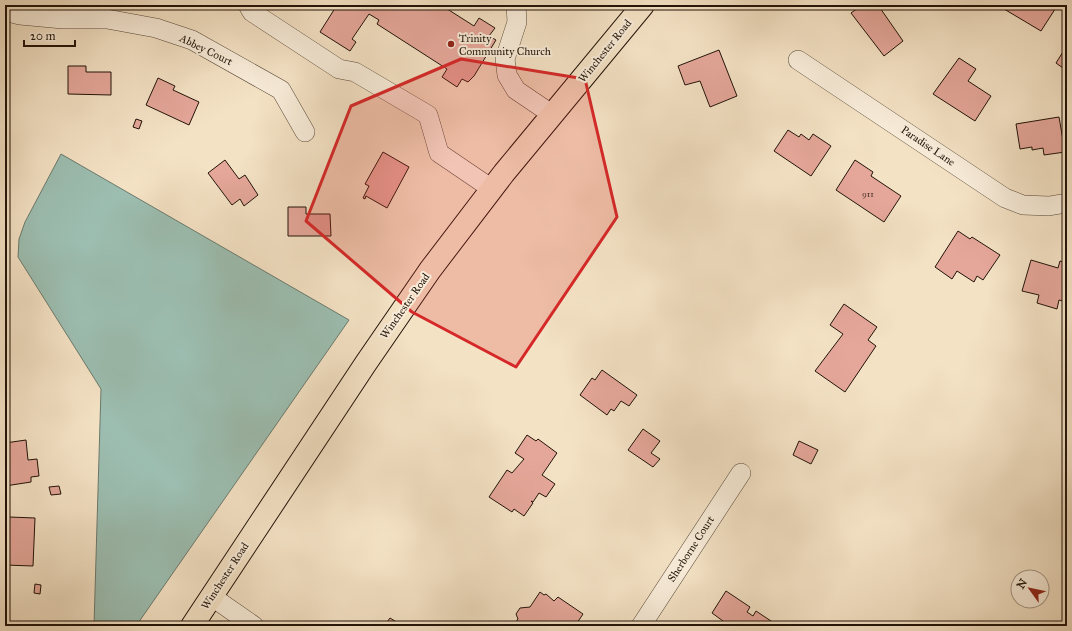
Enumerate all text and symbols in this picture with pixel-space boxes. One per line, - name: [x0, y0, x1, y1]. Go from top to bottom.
- street label: Winchester Road: [576, 17, 635, 85]
- scale bar: [24, 22, 75, 48]
- text: 20 m: [30, 29, 56, 43]
- street label: Abbey Court: [177, 31, 235, 68]
- place label: Trinity Community Church: [459, 32, 551, 58]
- marker: Trinity Community Church: [446, 39, 456, 49]
- street label: Paradise Lane: [899, 123, 958, 169]
- house number: 911: [862, 188, 874, 199]
- street label: Winchester Road: [378, 270, 433, 341]
- street label: Sherborne Court: [665, 513, 717, 584]
- street label: Winchester Road: [199, 540, 252, 612]
- north arrow: [1010, 569, 1050, 609]
- text: N: [1014, 576, 1030, 591]

